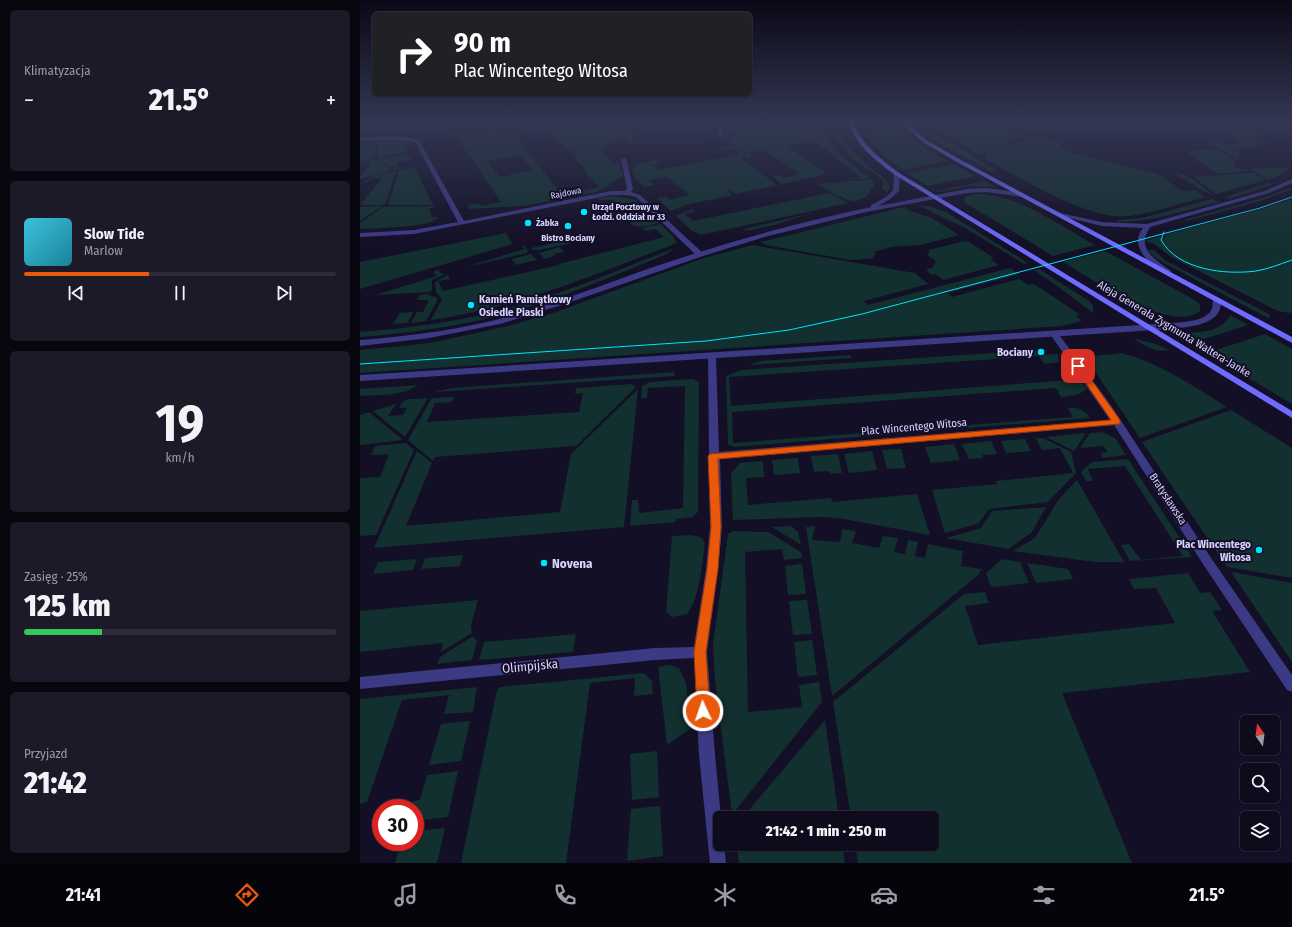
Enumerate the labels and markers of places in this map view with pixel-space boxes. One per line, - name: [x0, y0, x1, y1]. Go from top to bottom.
- place label: Urząd Pocztowy w Łodzi. Oddział nr 33: [592, 202, 665, 222]
- marker: Urząd Pocztowy w Łodzi. Oddział nr 33: [579, 207, 589, 217]
- place label: Żabka: [536, 217, 559, 228]
- marker: Żabka: [523, 218, 533, 228]
- marker: Bistro Bociany: [563, 221, 573, 231]
- place label: Bistro Bociany: [541, 233, 596, 243]
- place label: Kamień Pamiątkowy Osiedle Piaski: [479, 293, 572, 319]
- marker: Kamień Pamiątkowy Osiedle Piaski: [466, 300, 476, 310]
- place label: Bociany: [997, 346, 1034, 359]
- marker: Bociany: [1036, 347, 1046, 357]
- pin: [1061, 349, 1095, 383]
- place label: Plac Wincentego Witosa: [1176, 538, 1252, 564]
- marker: Plac Wincentego Witosa: [1254, 545, 1264, 555]
- place label: Novena: [552, 556, 593, 571]
- marker: Novena: [539, 558, 549, 568]

